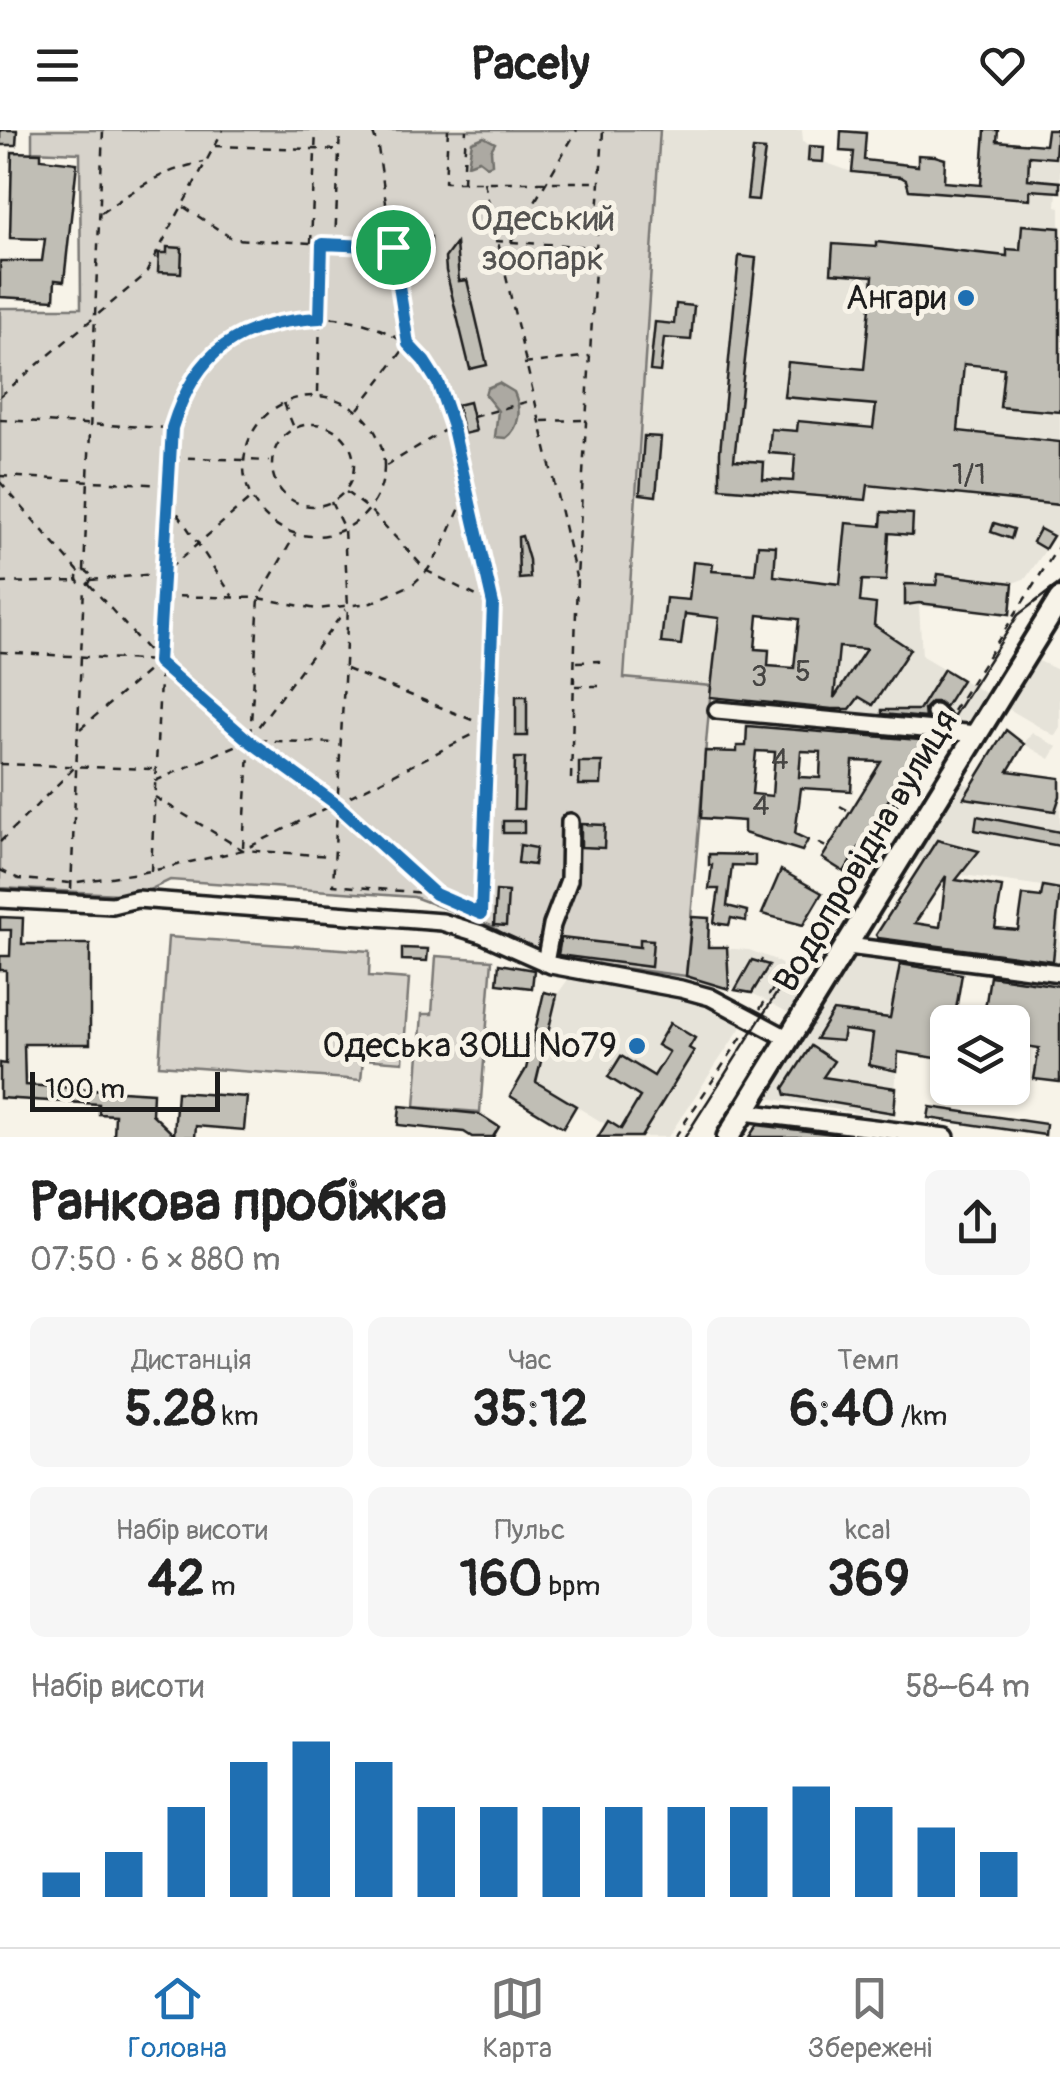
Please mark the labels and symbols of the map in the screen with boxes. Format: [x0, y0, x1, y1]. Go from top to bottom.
park label: Одеський зоопарк [471, 197, 615, 281]
pin [351, 205, 436, 290]
place label: Ангари [846, 276, 946, 320]
marker: Ангари [955, 287, 977, 309]
house number: 1/1 [952, 456, 986, 493]
house number: 5 [795, 653, 811, 690]
house number: 3 [751, 658, 767, 695]
street label: Водопровідна вулиця [764, 702, 968, 1000]
house number: 4 [771, 741, 789, 778]
house number: 4 [752, 787, 770, 824]
place label: Одеська ЗОШ №79 [322, 1024, 617, 1068]
marker: Одеська ЗОШ №79 [626, 1035, 648, 1057]
scale bar [30, 1067, 220, 1111]

